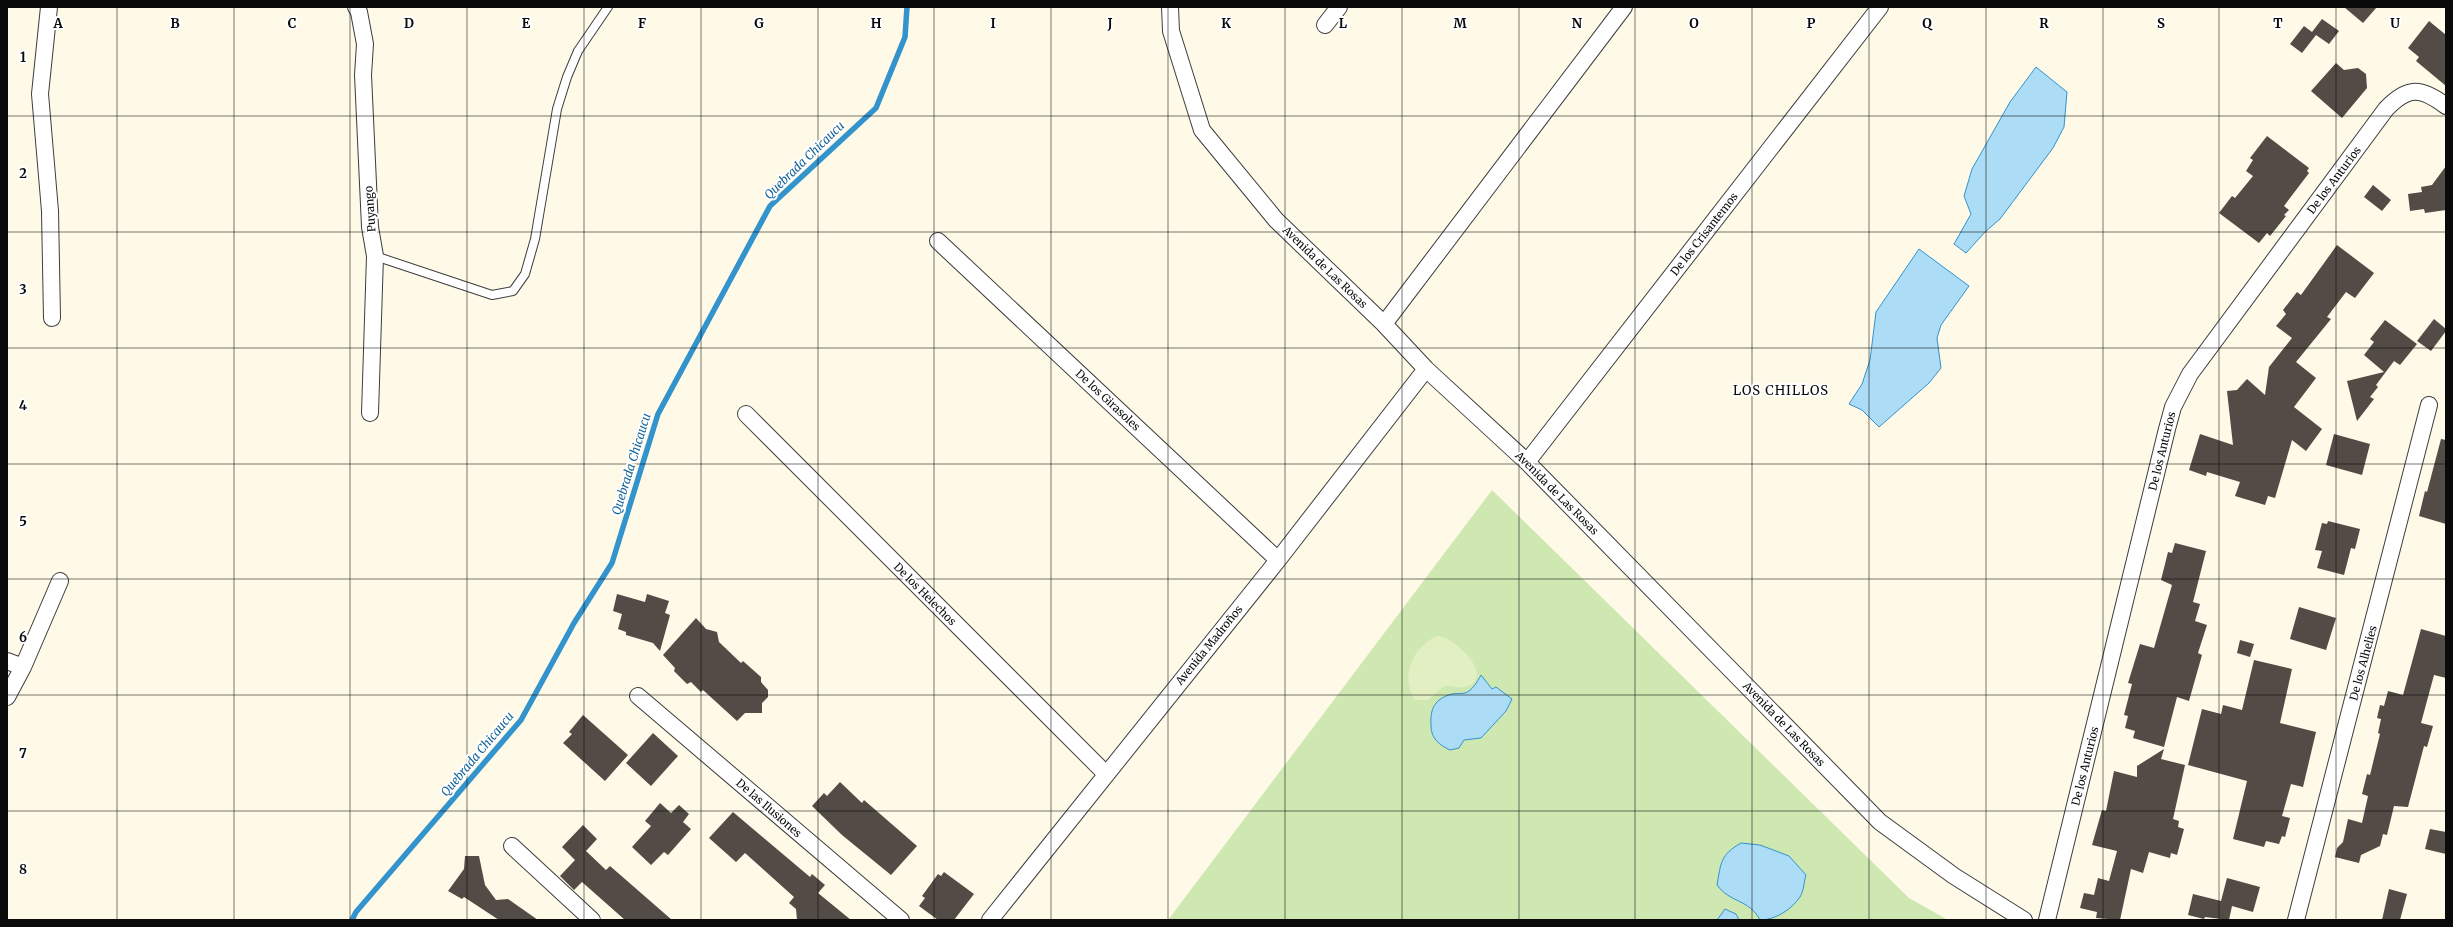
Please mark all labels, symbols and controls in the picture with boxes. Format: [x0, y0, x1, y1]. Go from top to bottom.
text: A [52, 15, 63, 32]
text: B [170, 15, 180, 32]
text: C [288, 15, 297, 32]
text: D [404, 15, 414, 32]
text: E [522, 15, 531, 32]
text: F [638, 15, 646, 32]
text: G [754, 15, 764, 32]
text: H [871, 15, 882, 32]
text: I [990, 15, 996, 32]
text: J [1106, 15, 1113, 32]
text: K [1221, 15, 1231, 32]
text: L [1339, 15, 1348, 32]
text: M [1453, 15, 1467, 32]
text: N [1572, 15, 1583, 32]
text: O [1689, 15, 1699, 32]
text: P [1807, 15, 1816, 32]
text: Q [1922, 15, 1933, 32]
text: R [2039, 15, 2049, 32]
text: S [2157, 15, 2165, 32]
text: T [2273, 15, 2283, 32]
text: U [2390, 15, 2400, 32]
text: 1 [20, 49, 26, 66]
water label: Quebrada Chicaucu [761, 118, 847, 202]
street label: De los Anturios [2304, 143, 2364, 217]
text: 2 [19, 165, 27, 182]
street label: Puyango [361, 185, 379, 233]
street label: De los Crisantemos [1667, 190, 1741, 278]
street label: Avenida de Las Rosas [1279, 222, 1370, 311]
text: 3 [19, 281, 27, 298]
street label: De los Girasoles [1073, 366, 1143, 434]
district label: LOS CHILLOS [1733, 382, 1829, 399]
text: 4 [19, 397, 28, 414]
street label: De los Anturios [2145, 410, 2179, 492]
water label: Quebrada Chicaucu [608, 411, 654, 517]
street label: Avenida de Las Rosas [1512, 448, 1602, 538]
text: 5 [19, 513, 27, 530]
street label: De los Helechos [891, 560, 959, 628]
street label: Avenida Madroños [1172, 602, 1245, 689]
street label: De los Alhelies [2346, 624, 2380, 702]
text: 6 [19, 629, 27, 646]
street label: Avenida de Las Rosas [1739, 678, 1828, 769]
water label: Quebrada Chicaucu [437, 709, 517, 799]
street label: De los Anturios [2068, 725, 2102, 807]
text: 7 [19, 745, 27, 762]
street label: De las Ilusiones [733, 776, 805, 840]
text: 8 [19, 861, 27, 878]

